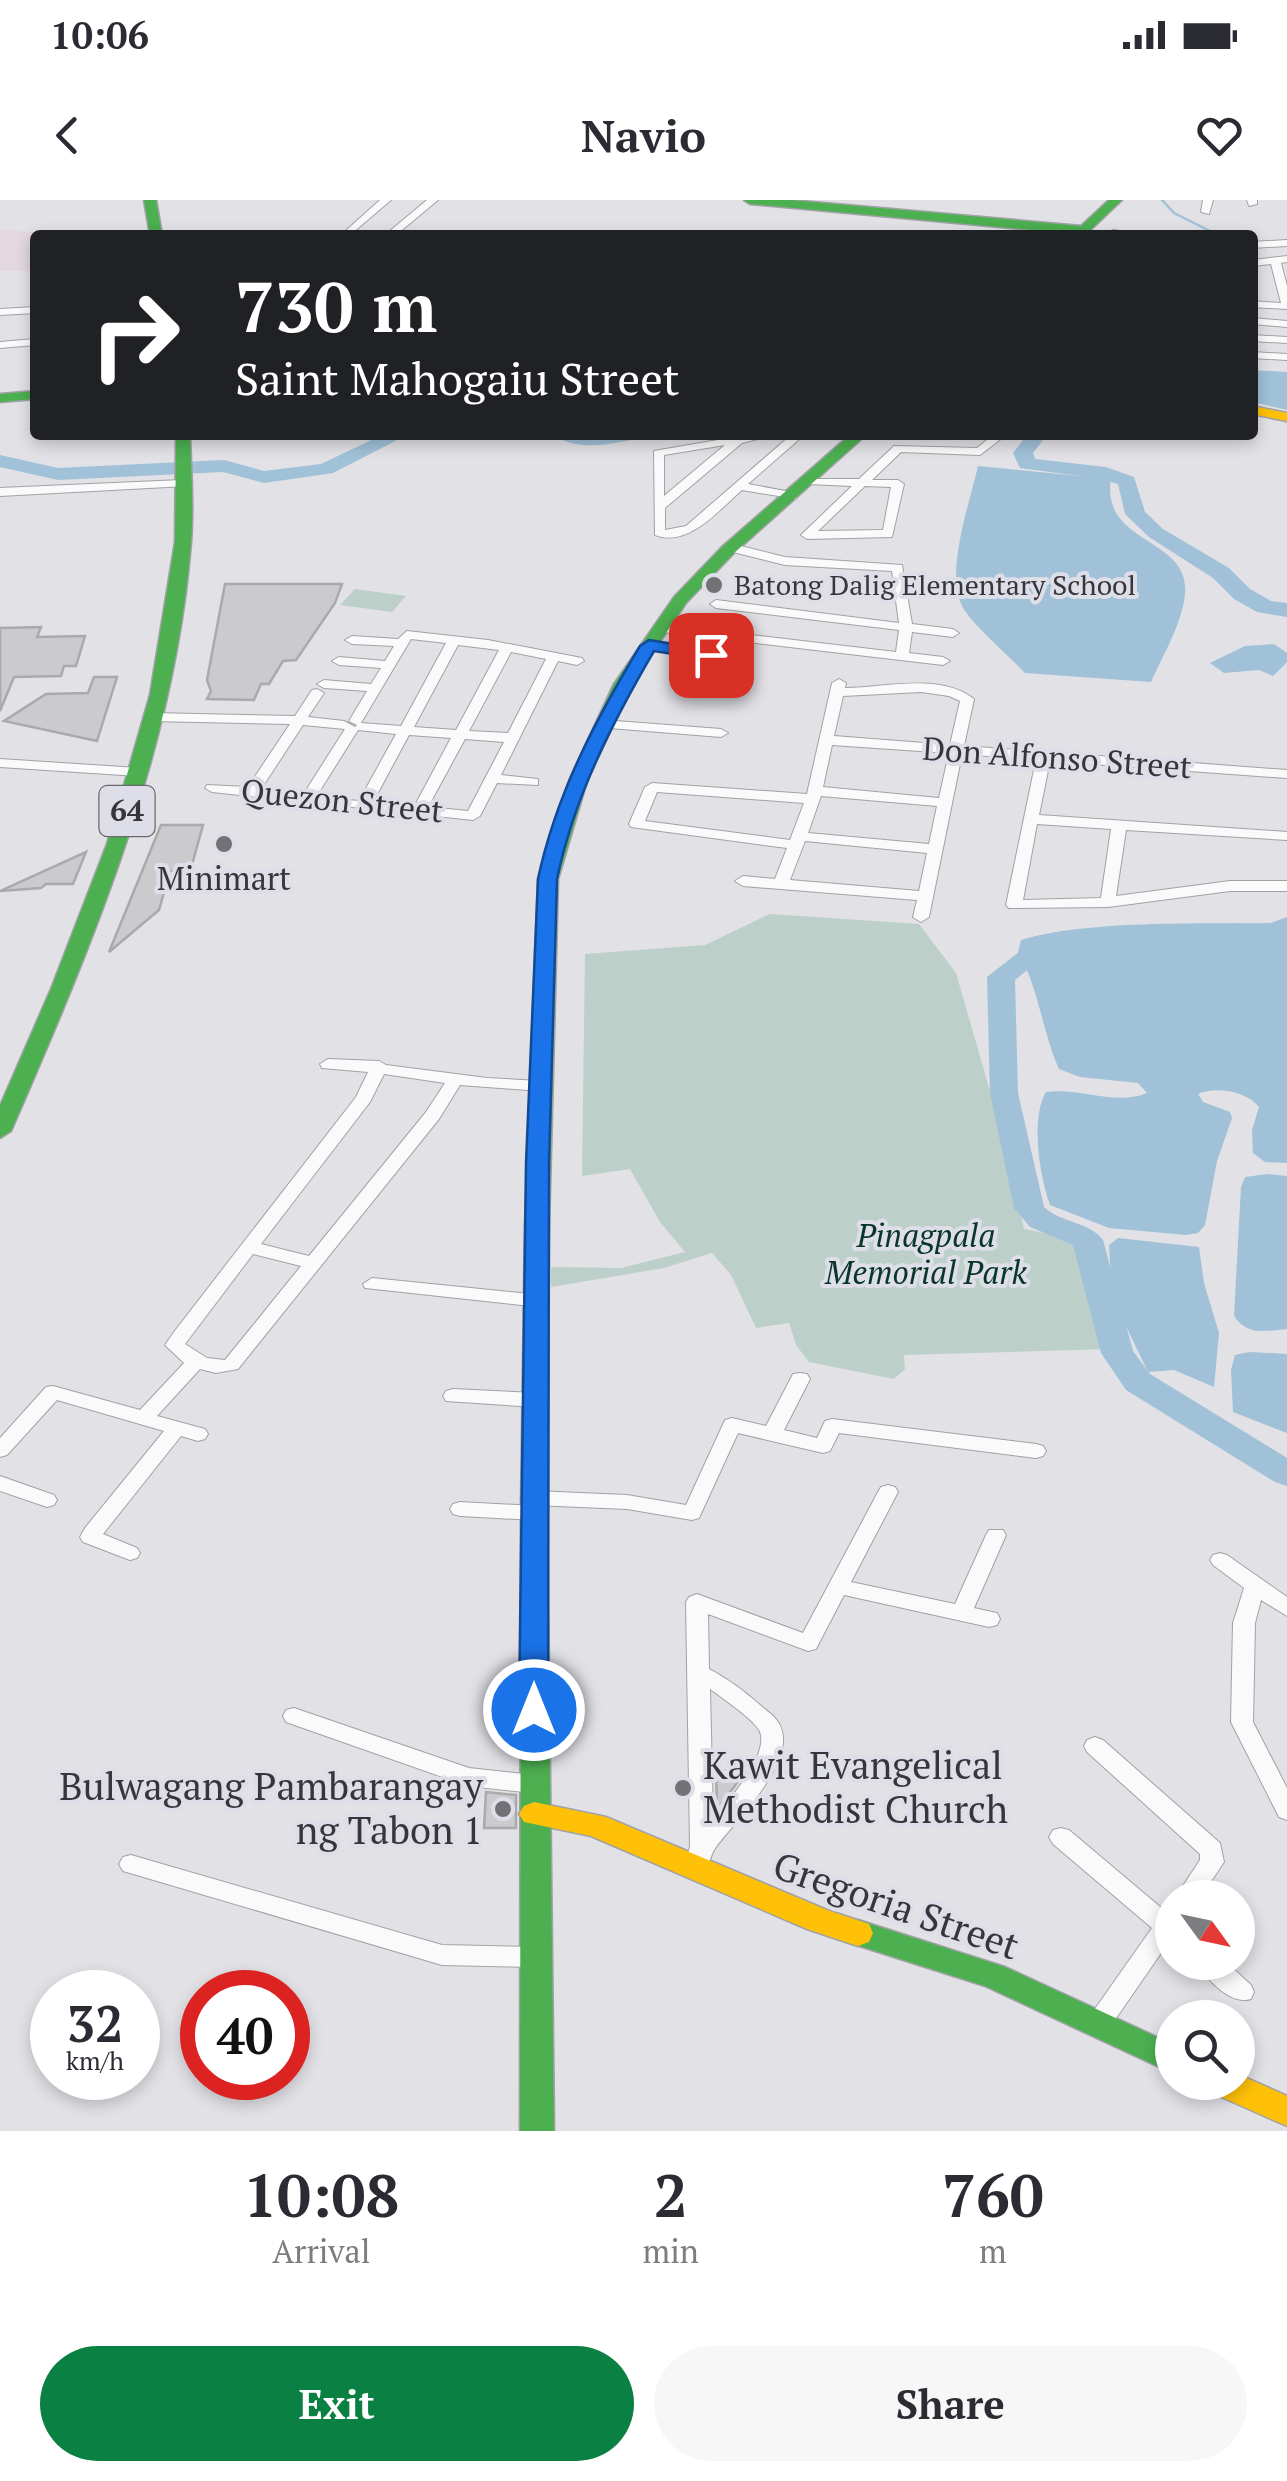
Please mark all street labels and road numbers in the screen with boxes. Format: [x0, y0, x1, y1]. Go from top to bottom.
street label: Don Alfonso Street [921, 727, 1193, 787]
street label: Quezon Street [239, 769, 445, 832]
road number: 64 [100, 786, 154, 836]
street label: Gregoria Street [767, 1840, 1026, 1970]

